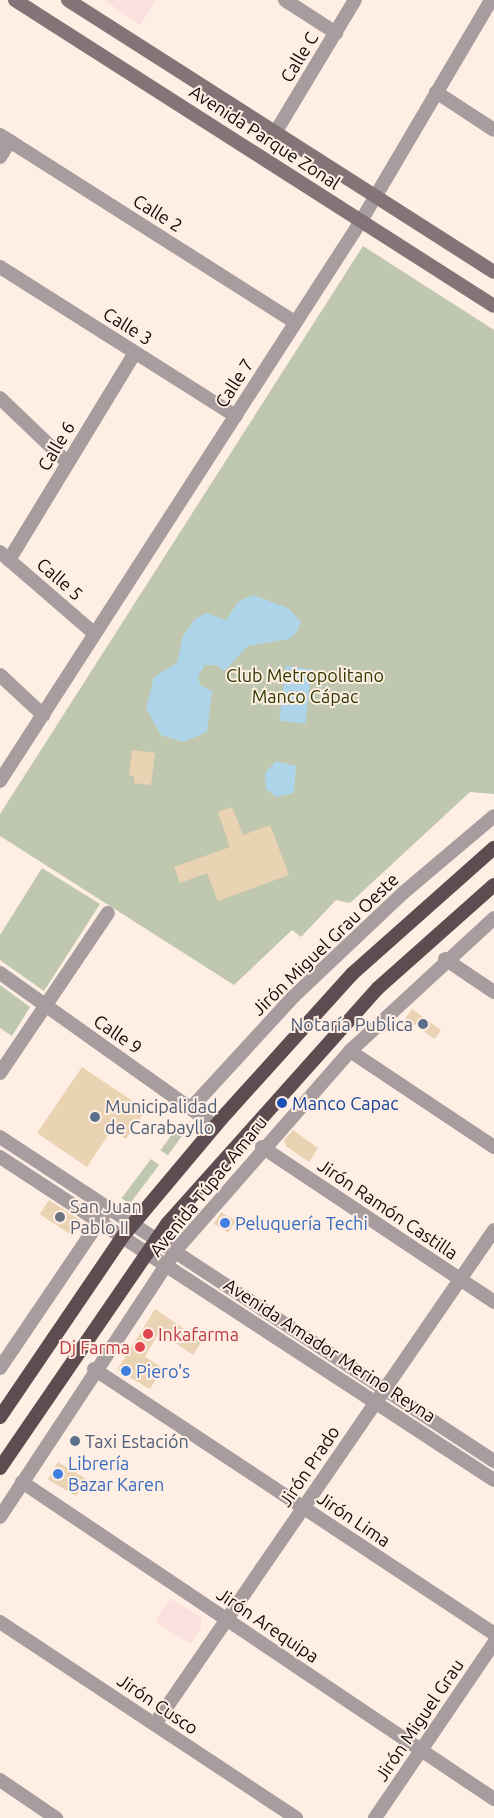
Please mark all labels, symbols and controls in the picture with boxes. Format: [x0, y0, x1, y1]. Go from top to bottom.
street label: Calle C [276, 28, 322, 86]
street label: Avenida Parque Zonal [186, 80, 344, 194]
street label: Calle 2 [129, 190, 187, 236]
street label: Calle 3 [99, 303, 157, 349]
street label: Calle 7 [210, 354, 258, 412]
street label: Calle 6 [33, 417, 79, 475]
street label: Calle 5 [33, 553, 87, 605]
park label: Club Metropolitano Manco Cápac [226, 665, 384, 708]
street label: Jirón Miguel Grau Oeste [247, 868, 403, 1020]
street label: Calle 9 [90, 1010, 146, 1058]
place label: Notaría Publica [291, 1013, 413, 1035]
marker: Notaría Publica [417, 1018, 429, 1030]
place label: Manco Capac [292, 1092, 399, 1114]
place label: Municipalidad de Carabayllo [105, 1096, 217, 1138]
marker: Manco Capac [276, 1097, 288, 1109]
marker: Municipalidad de Carabayllo [89, 1111, 101, 1123]
street label: Avenida Túpac Amaru [145, 1111, 271, 1261]
street label: Jirón Ramón Castilla [314, 1154, 462, 1264]
place label: San Juan Pablo II [70, 1196, 142, 1238]
marker: San Juan Pablo II [54, 1211, 66, 1223]
place label: Peluquería Techi [235, 1212, 368, 1234]
marker: Peluquería Techi [219, 1217, 231, 1229]
street label: Avenida Amador Merino Reyna [220, 1273, 440, 1427]
place label: Inkafarma [158, 1323, 239, 1345]
marker: Inkafarma [142, 1328, 154, 1340]
place label: Dj Farma [59, 1336, 130, 1358]
marker: Dj Farma [134, 1341, 146, 1353]
place label: Piero's [136, 1360, 190, 1382]
marker: Piero's [120, 1365, 132, 1377]
street label: Jirón Prado [274, 1421, 344, 1511]
place label: Taxi Estación [85, 1430, 189, 1452]
marker: Taxi Estación [69, 1435, 81, 1447]
place label: Librería Bazar Karen [68, 1453, 164, 1496]
marker: Librería Bazar Karen [52, 1468, 64, 1480]
street label: Jirón Lima [313, 1487, 395, 1551]
street label: Jirón Arequipa [213, 1583, 323, 1667]
street label: Jirón Miguel Grau [370, 1655, 468, 1785]
street label: Jirón Cusco [114, 1669, 202, 1739]

